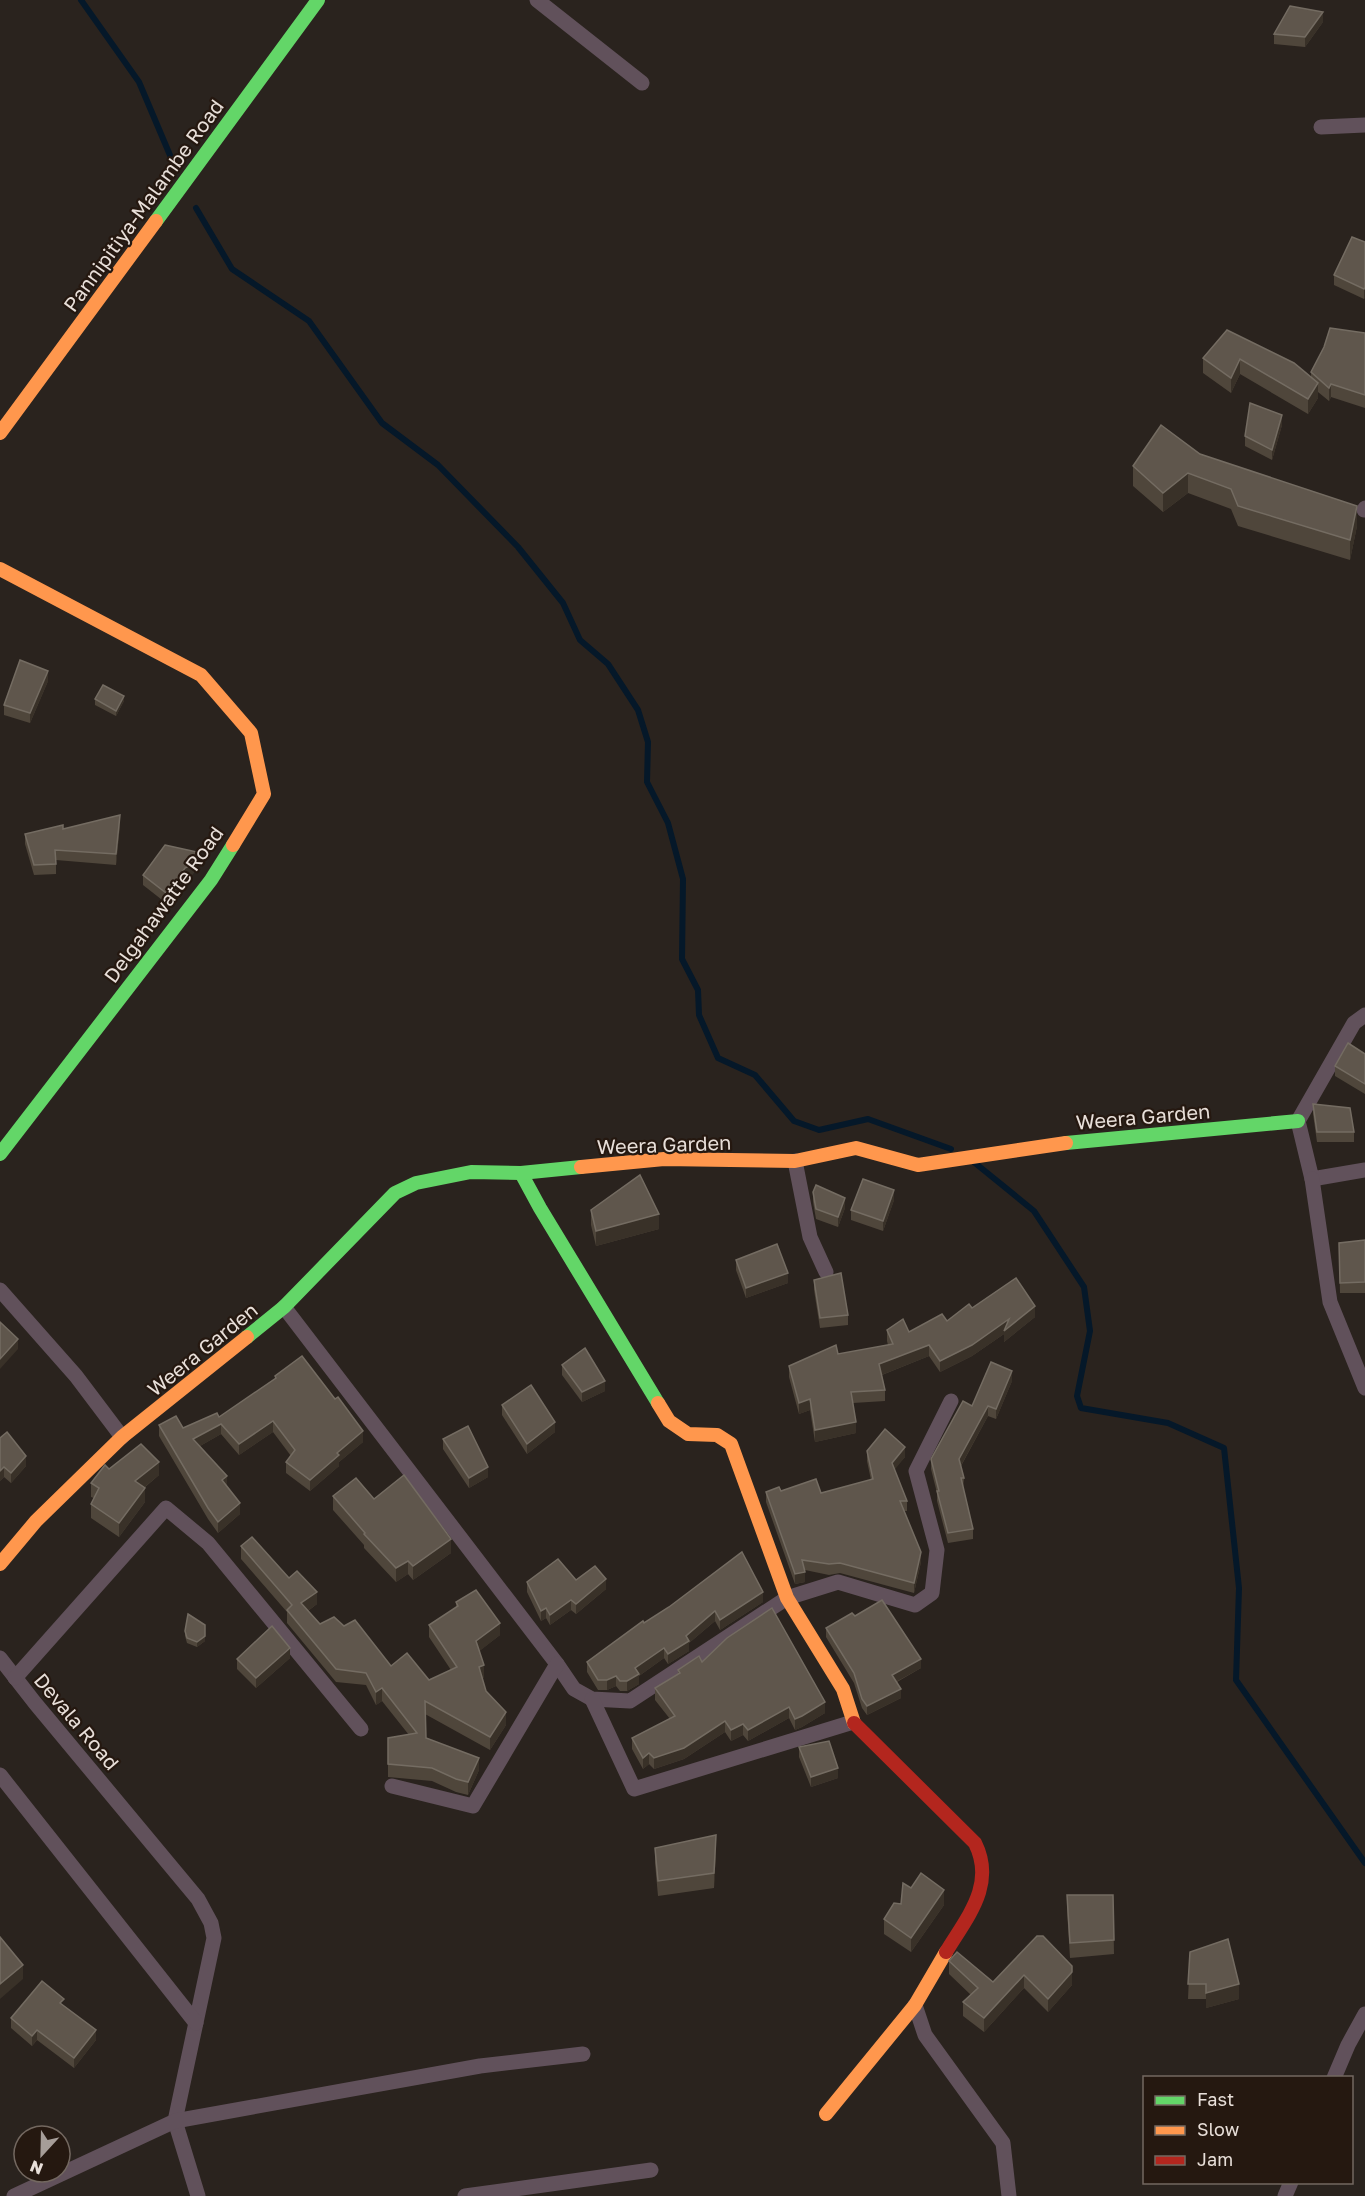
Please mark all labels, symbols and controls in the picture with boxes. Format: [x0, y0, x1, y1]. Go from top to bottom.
street label: Pannipitiya-Malambe Road [58, 94, 228, 316]
street label: Delgahawatte Road [98, 821, 228, 987]
street label: Weera Garden [1075, 1098, 1211, 1134]
street label: Weera Garden [596, 1130, 732, 1158]
street label: Weera Garden [142, 1297, 262, 1401]
street label: Devala Road [30, 1668, 124, 1774]
legend [1143, 2076, 1353, 2184]
text: Fast [1197, 2088, 1234, 2110]
text: Slow [1197, 2118, 1240, 2140]
north arrow [12, 2124, 72, 2184]
text: Jam [1197, 2148, 1233, 2170]
text: N [27, 2156, 46, 2179]

